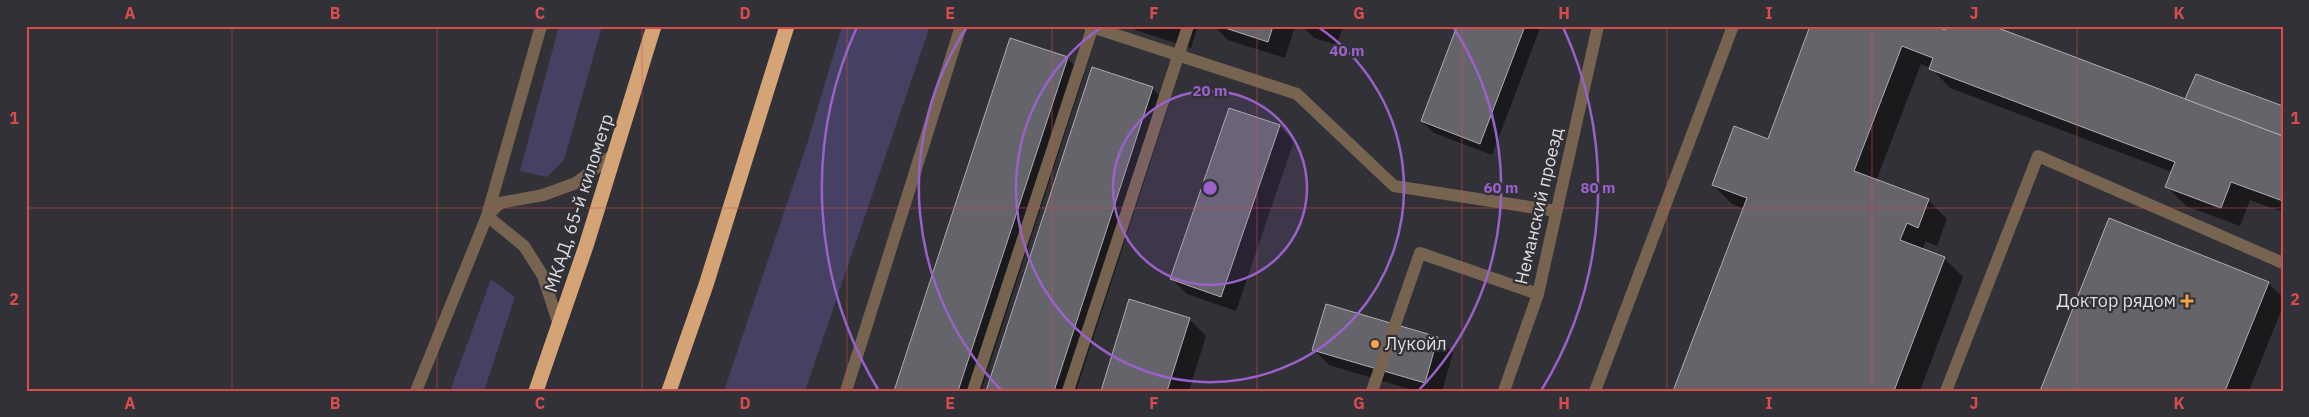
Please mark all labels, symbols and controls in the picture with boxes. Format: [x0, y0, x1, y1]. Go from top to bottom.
text: A [125, 3, 136, 23]
text: B [330, 3, 341, 23]
text: C [535, 3, 545, 23]
text: D [739, 3, 751, 23]
text: E [945, 3, 955, 23]
text: F [1149, 3, 1159, 23]
text: G [1353, 3, 1365, 23]
text: H [1558, 3, 1570, 23]
text: I [1766, 3, 1773, 23]
text: J [1970, 3, 1978, 23]
text: K [2173, 3, 2185, 23]
text: 40 m [1330, 41, 1364, 60]
text: 20 m [1193, 81, 1227, 100]
text: 1 [9, 108, 19, 128]
text: 1 [2290, 108, 2300, 128]
street label: МКАД, 65-й километр [539, 111, 618, 295]
street label: Неманский проезд [1509, 125, 1568, 287]
text: 60 m [1484, 178, 1518, 197]
text: 80 m [1581, 178, 1615, 197]
centre of rings [1201, 179, 1219, 197]
text: 2 [9, 289, 19, 309]
place label: Доктор рядом [2057, 289, 2176, 312]
text: 2 [2290, 289, 2300, 309]
marker: Доктор рядом [2180, 294, 2194, 308]
place label: Лукойл [1385, 332, 1447, 355]
marker: Лукойл [1369, 338, 1381, 350]
text: A [125, 393, 136, 413]
text: B [330, 393, 341, 413]
text: C [535, 393, 545, 413]
text: D [739, 393, 751, 413]
text: E [945, 393, 955, 413]
text: F [1149, 393, 1159, 413]
text: G [1353, 393, 1365, 413]
text: H [1558, 393, 1570, 413]
text: I [1766, 393, 1773, 413]
text: J [1970, 393, 1978, 413]
text: K [2173, 393, 2185, 413]

